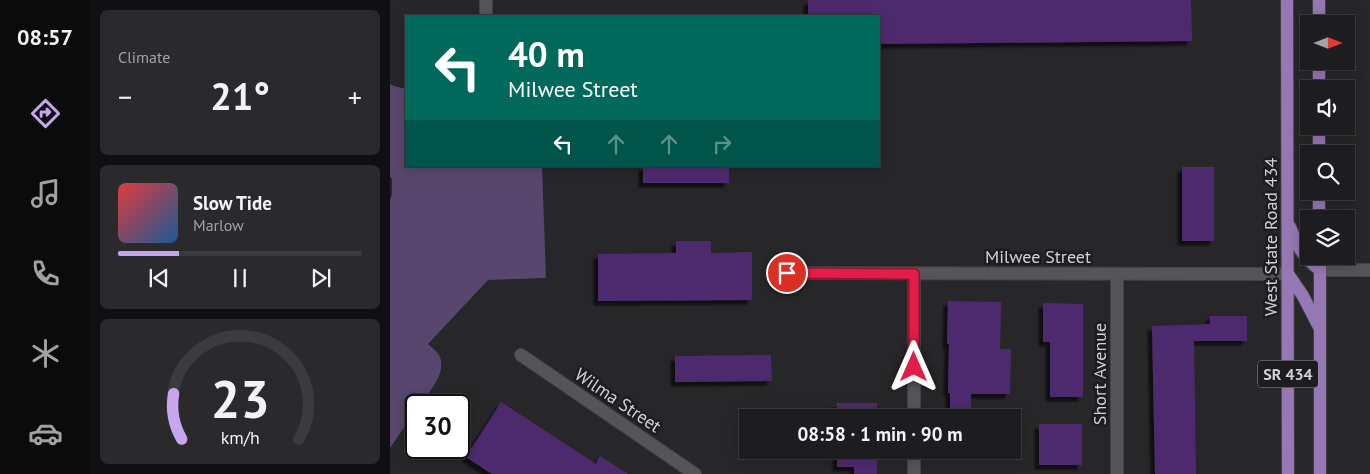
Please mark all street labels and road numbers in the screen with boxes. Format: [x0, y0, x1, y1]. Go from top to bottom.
street label: West State Road 434 [1259, 158, 1282, 316]
street label: Milwee Street [985, 245, 1091, 268]
street label: Short Avenue [1088, 323, 1111, 425]
road number: SR 434 [1258, 360, 1318, 388]
street label: Wilma Street [570, 363, 666, 437]

